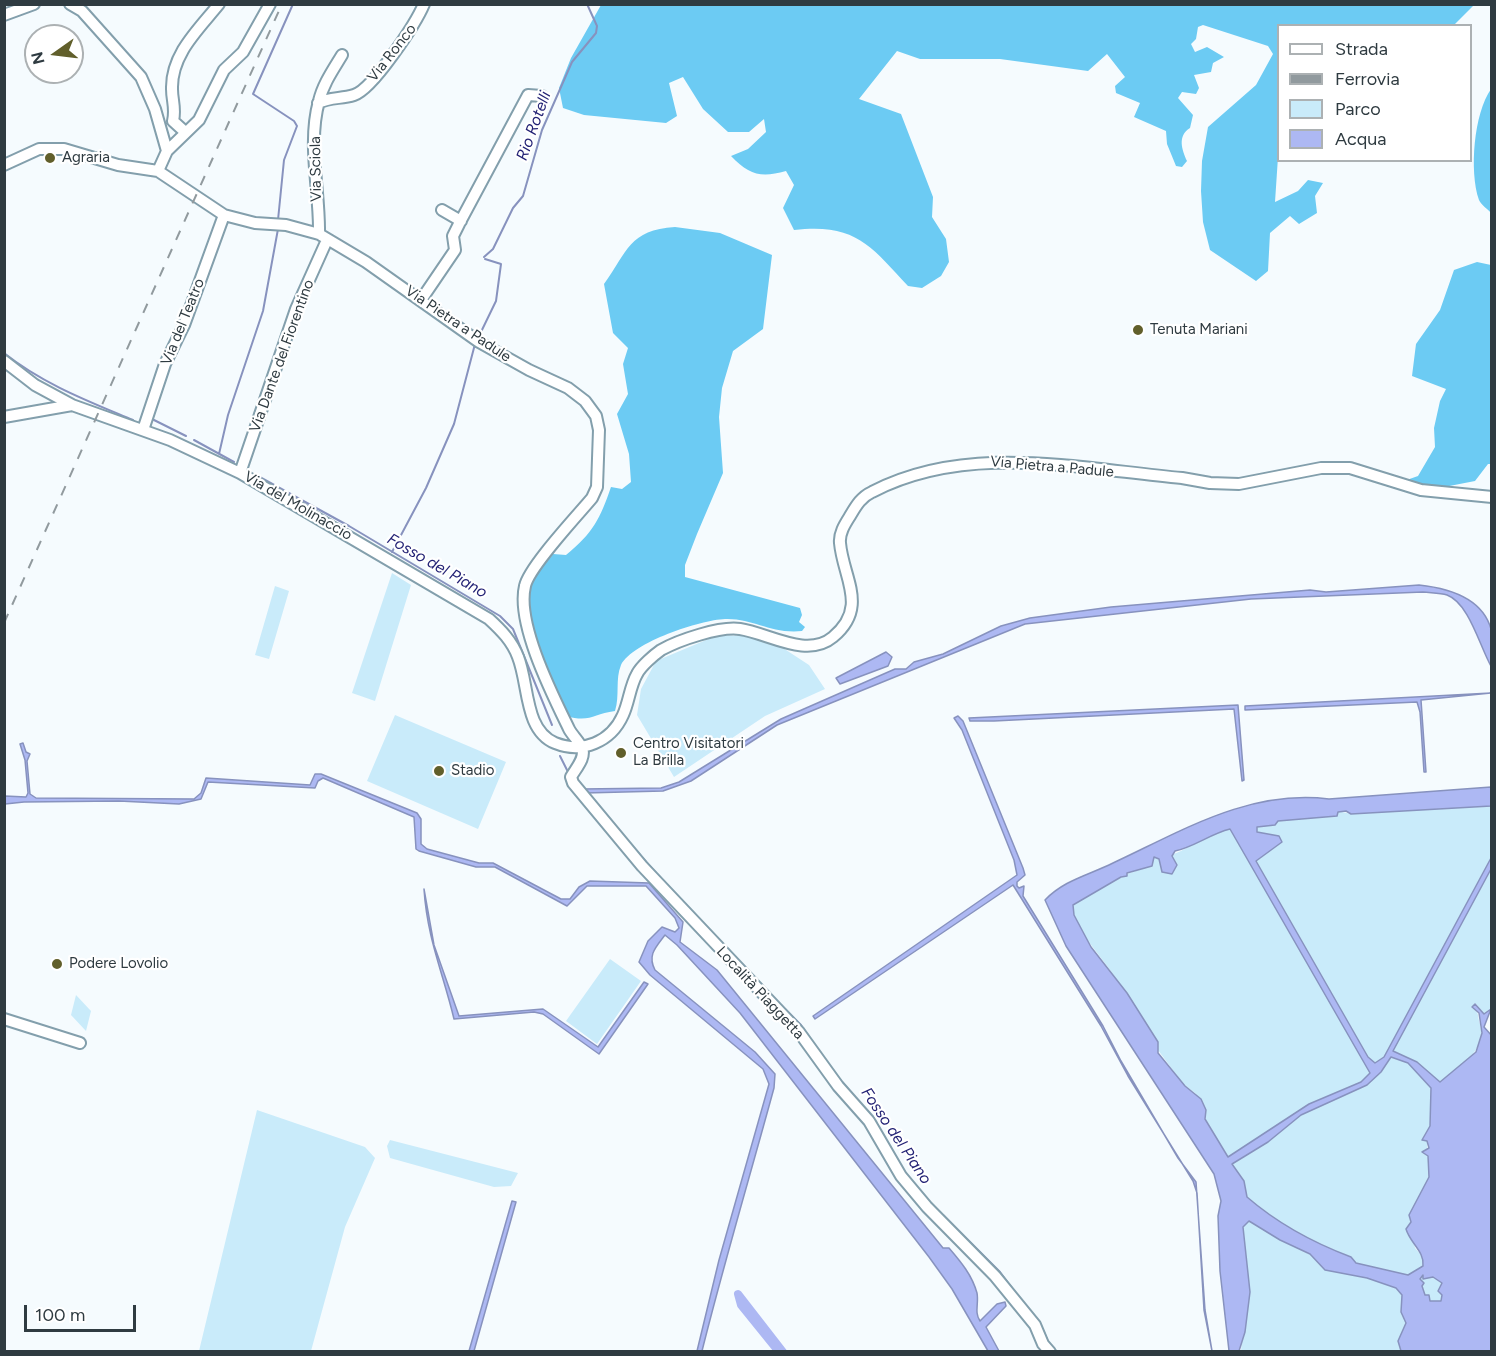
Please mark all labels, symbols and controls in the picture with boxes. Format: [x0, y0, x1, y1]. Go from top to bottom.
street label: Via Ronco [364, 20, 420, 86]
north arrow [24, 24, 84, 84]
legend [1277, 24, 1472, 162]
text: Strada [1335, 38, 1388, 60]
text: N [27, 50, 49, 66]
text: Ferrovia [1335, 68, 1400, 90]
water label: Rio Rotelli [513, 89, 555, 163]
text: Parco [1335, 98, 1381, 120]
text: Acqua [1335, 128, 1386, 150]
street label: Via Sciola [306, 136, 326, 202]
place label: Agraria [62, 149, 110, 167]
marker: Agraria [43, 151, 57, 165]
street label: Via del Teatro [157, 276, 209, 368]
street label: Via Dante del Fiorentino [246, 277, 318, 435]
street label: Via Pietra a Padule [402, 282, 514, 366]
place label: Tenuta Mariani [1150, 321, 1248, 339]
marker: Tenuta Mariani [1131, 323, 1145, 337]
street label: Via Pietra a Padule [990, 453, 1114, 481]
street label: Via del Molinaccio [241, 468, 355, 544]
water label: Fosso del Piano [384, 530, 490, 602]
place label: Centro Visitatori La Brilla [633, 735, 744, 770]
marker: Centro Visitatori La Brilla [614, 746, 628, 760]
place label: Stadio [451, 762, 494, 780]
marker: Stadio [432, 764, 446, 778]
street label: Località Piaggetta [712, 943, 808, 1043]
place label: Podere Lovolio [69, 955, 168, 973]
marker: Podere Lovolio [50, 957, 64, 971]
water label: Fosso del Piano [857, 1084, 935, 1188]
scale bar [27, 1293, 140, 1331]
text: 100 m [35, 1304, 85, 1326]

